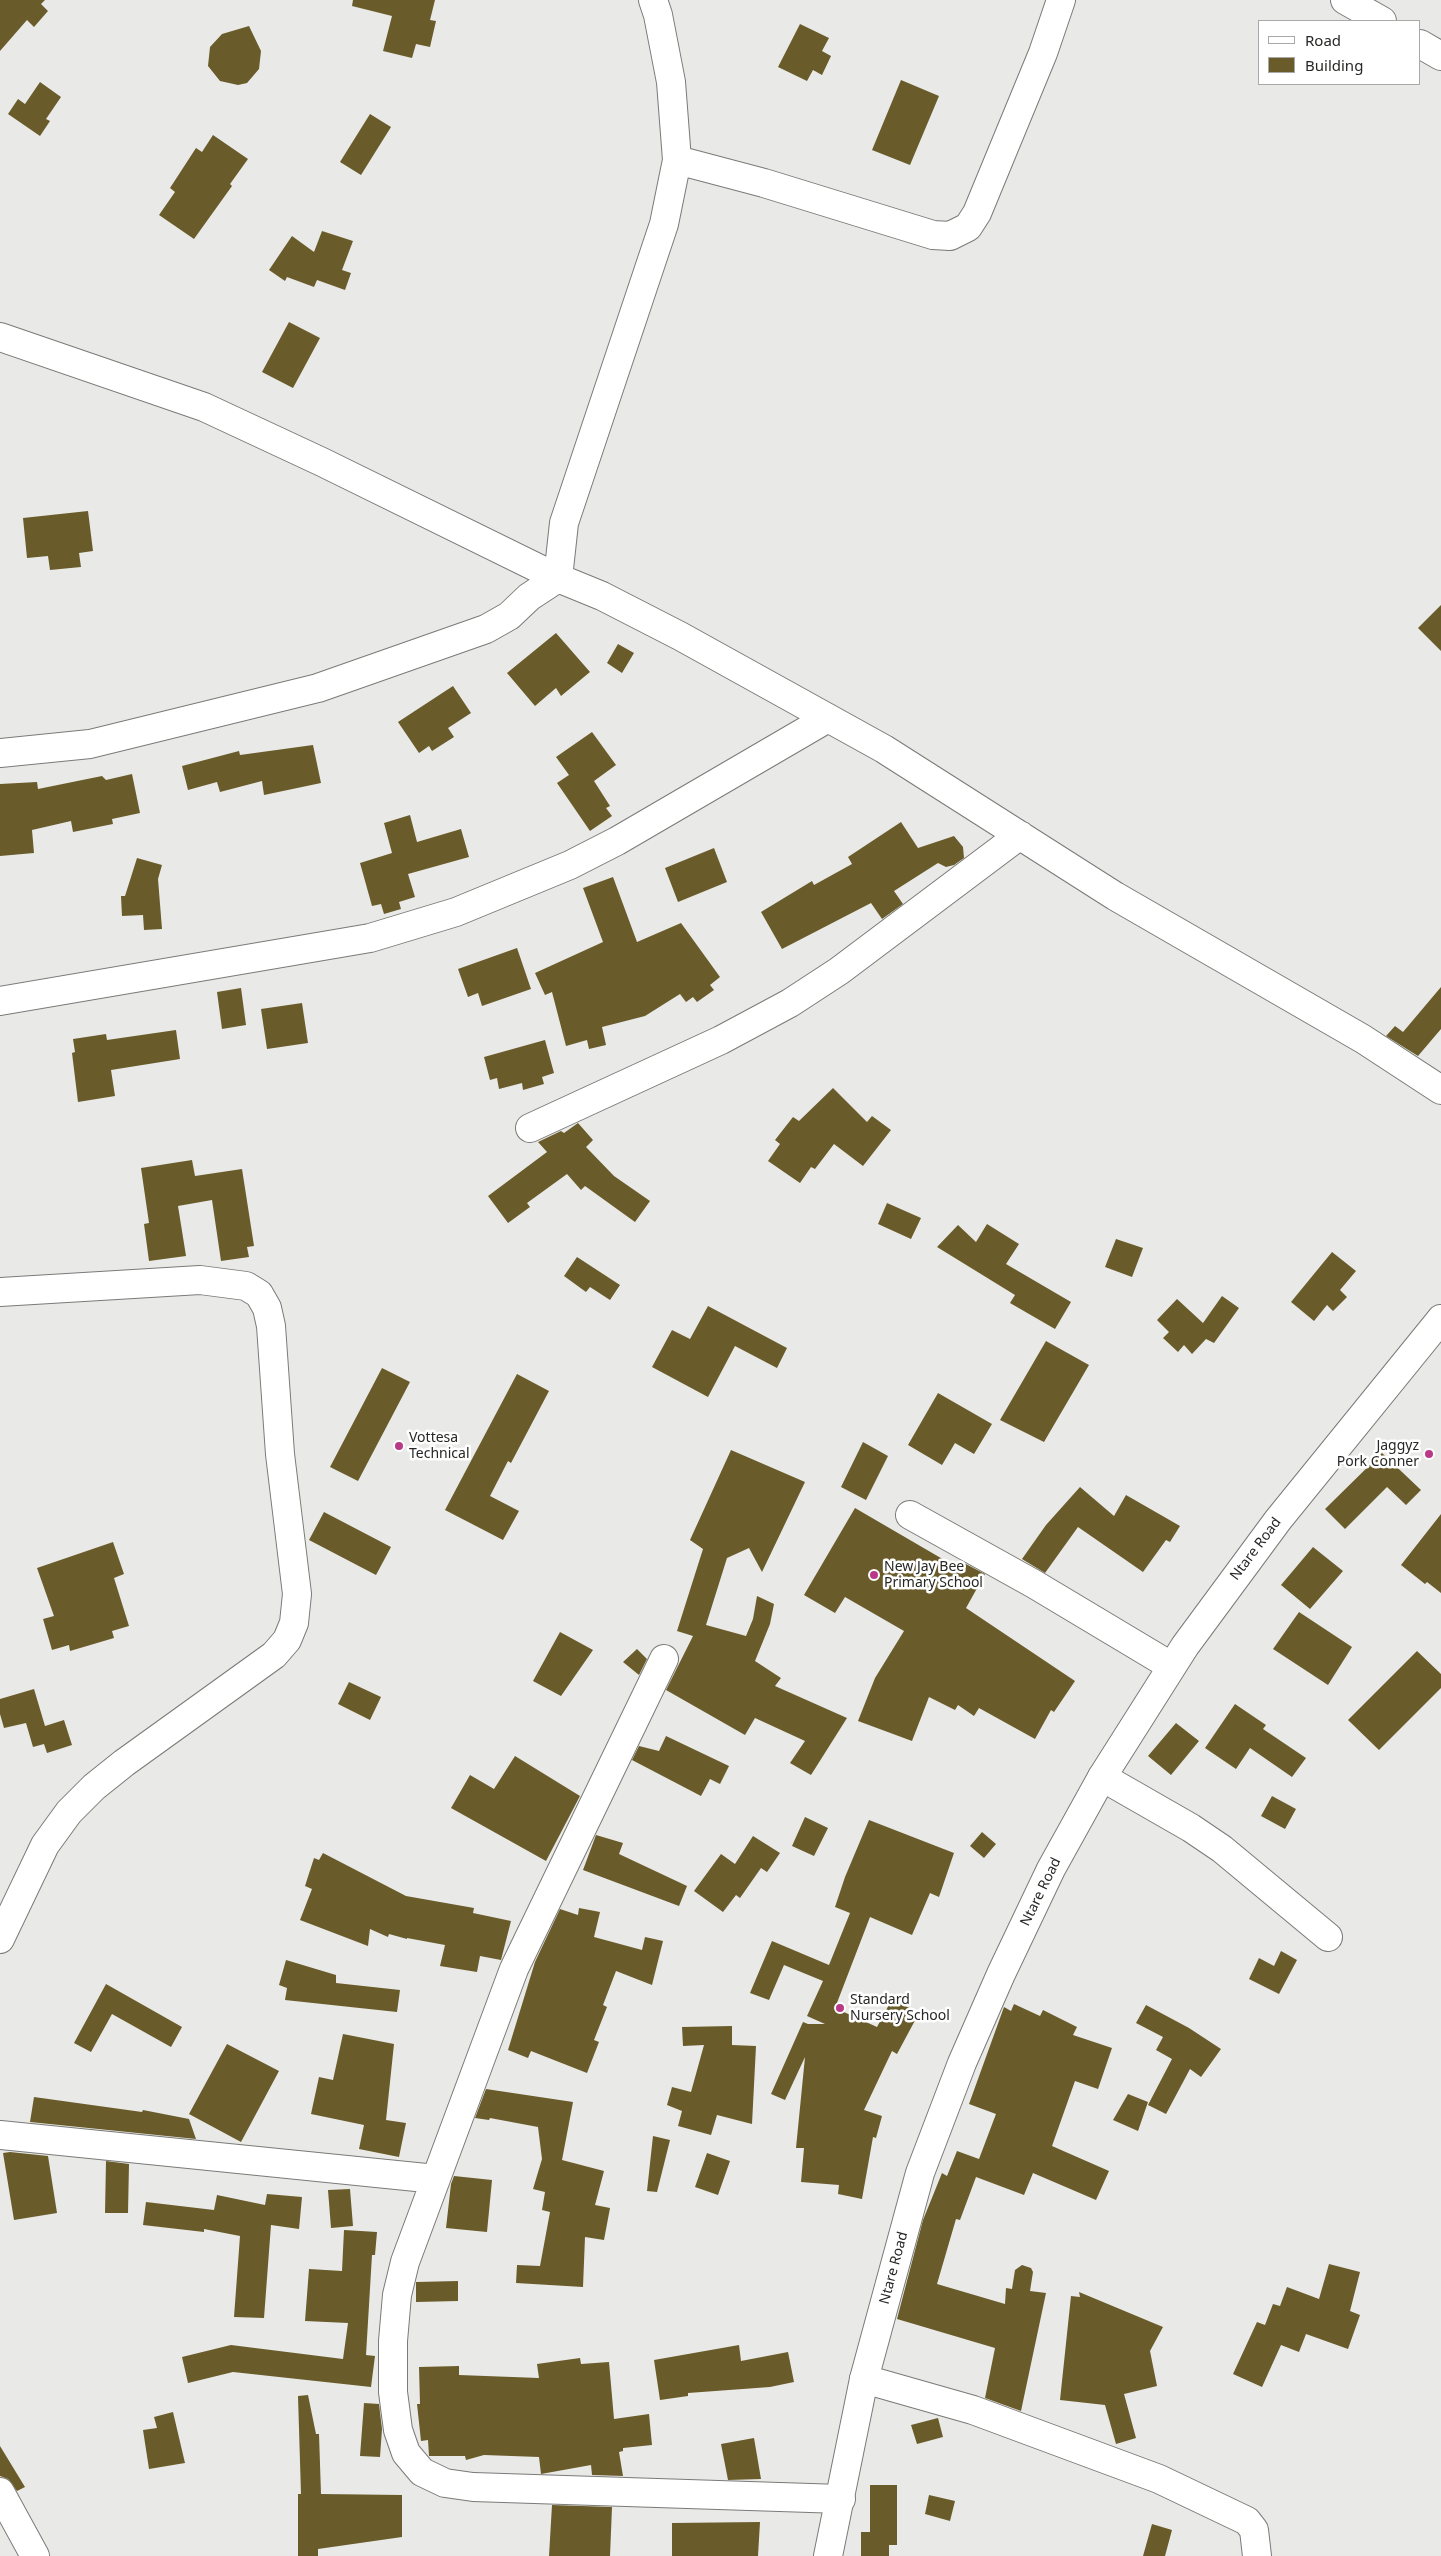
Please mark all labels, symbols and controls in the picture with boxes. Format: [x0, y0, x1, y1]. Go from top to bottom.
legend [1258, 20, 1421, 85]
text: Road [1305, 30, 1341, 50]
text: Building [1305, 55, 1363, 75]
place label: Vottesa Technical [409, 1430, 470, 1462]
place label: Jaggyz Pork Conner [1337, 1438, 1419, 1470]
marker: Vottesa Technical [393, 1440, 405, 1452]
marker: Jaggyz Pork Conner [1423, 1448, 1435, 1460]
street label: Ntare Road [1227, 1514, 1285, 1584]
place label: New Jay Bee Primary School [884, 1559, 983, 1591]
marker: New Jay Bee Primary School [868, 1569, 880, 1581]
street label: Ntare Road [1017, 1855, 1065, 1929]
place label: Standard Nursery School [850, 1992, 950, 2024]
marker: Standard Nursery School [834, 2002, 846, 2014]
street label: Ntare Road [876, 2230, 912, 2306]

